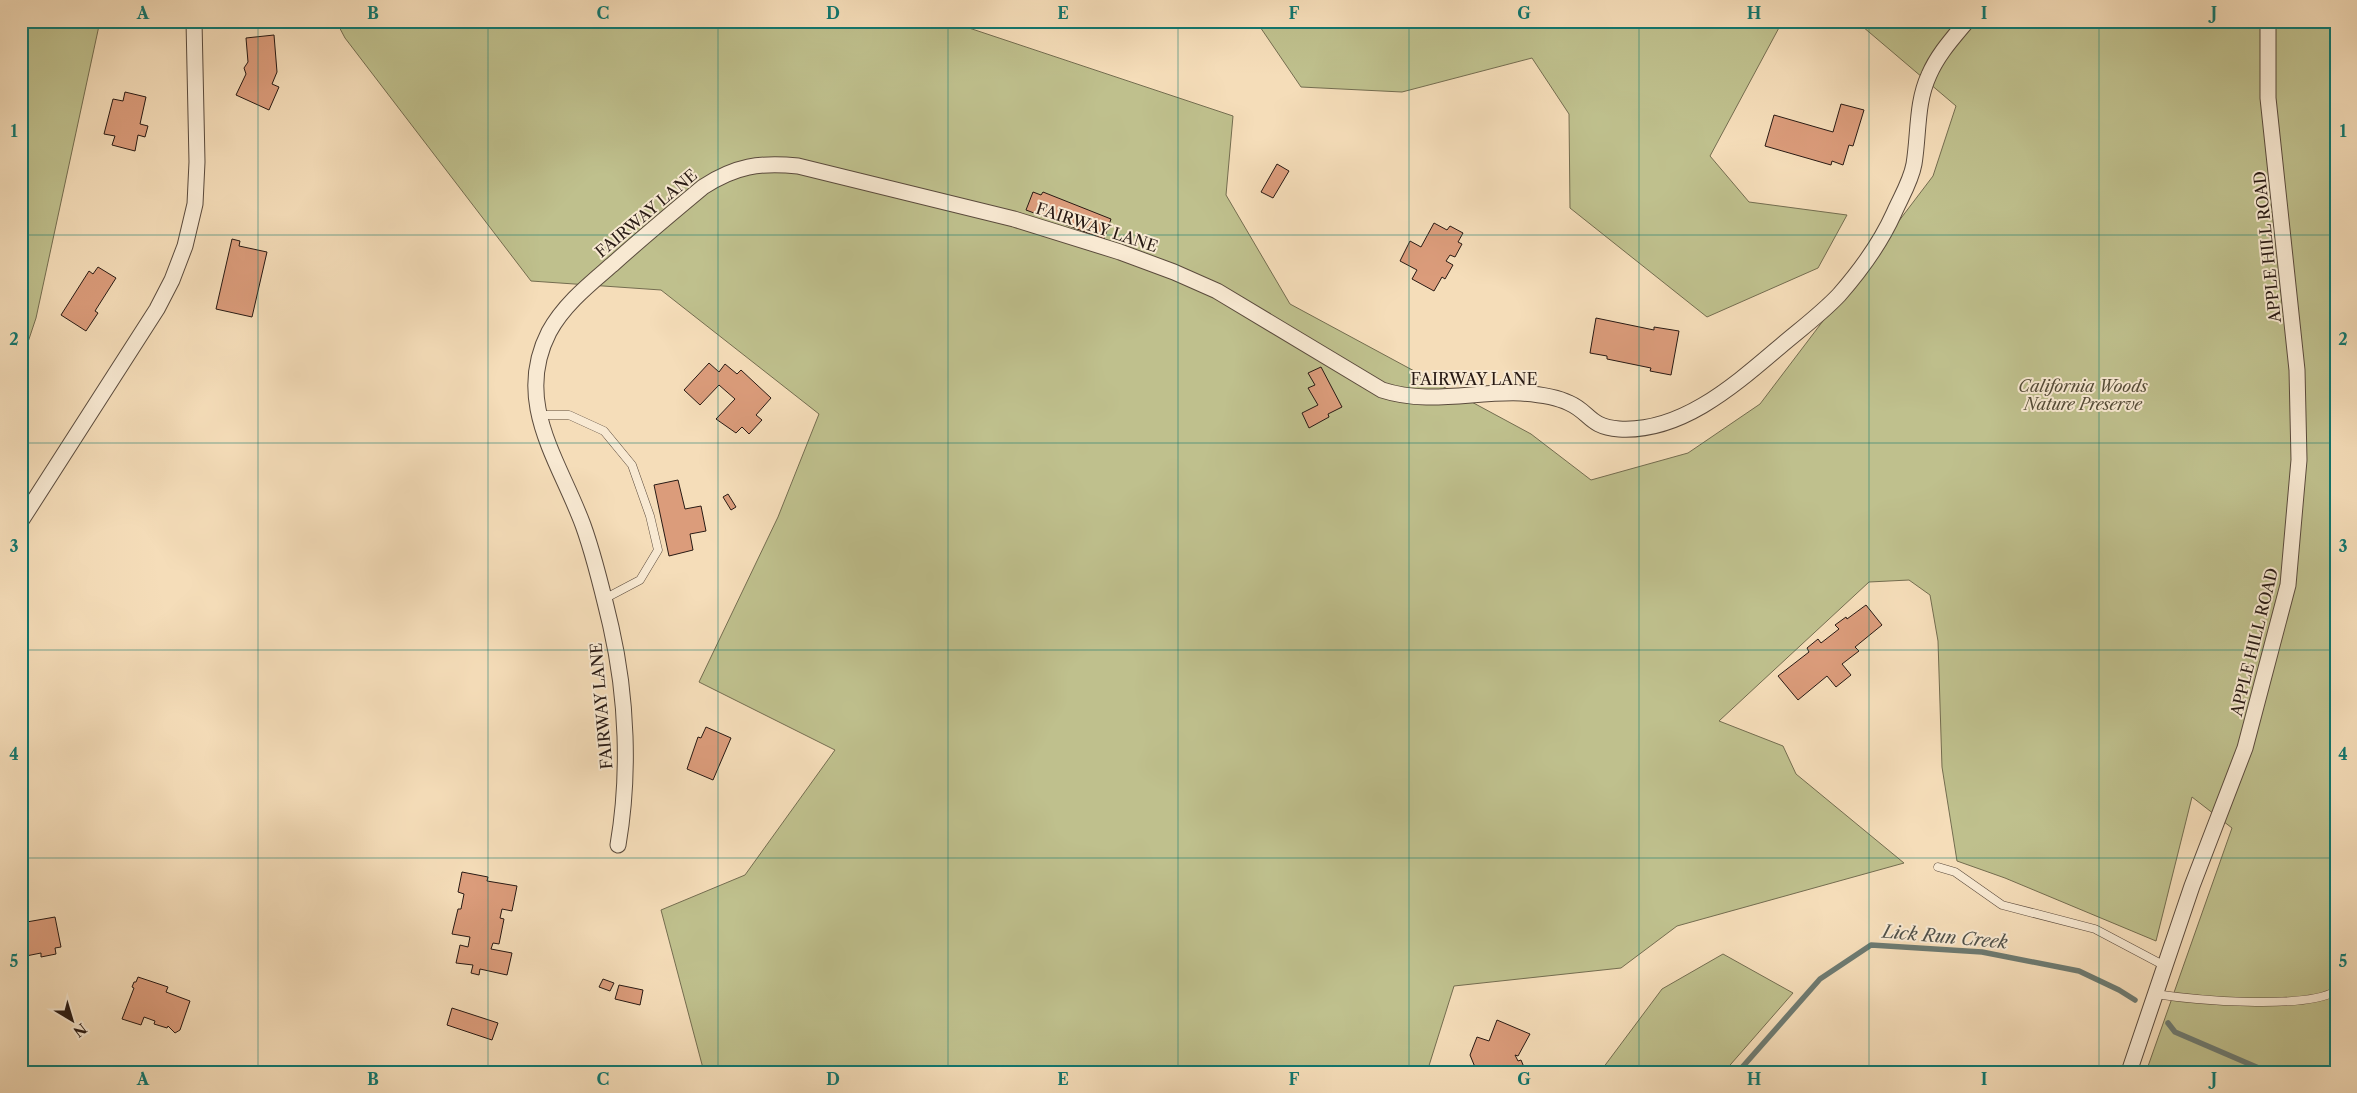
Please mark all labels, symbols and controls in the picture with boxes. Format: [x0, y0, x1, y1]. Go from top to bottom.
text: A [136, 3, 150, 23]
text: B [367, 3, 379, 23]
text: C [597, 3, 609, 23]
text: D [826, 3, 840, 23]
text: E [1057, 3, 1069, 23]
text: F [1289, 3, 1300, 23]
text: G [1517, 3, 1531, 23]
text: H [1747, 3, 1761, 23]
text: I [1981, 3, 1988, 23]
text: J [2208, 3, 2217, 23]
text: 1 [10, 121, 18, 141]
text: 1 [2339, 121, 2347, 141]
street label: FAIRWAY LANE [591, 165, 701, 261]
street label: APPLE HILL ROAD [2249, 170, 2285, 325]
street label: FAIRWAY LANE [1034, 198, 1160, 256]
text: 2 [9, 329, 19, 349]
text: 2 [2338, 329, 2348, 349]
street label: FAIRWAY LANE [1411, 369, 1537, 389]
park label: California Woods Nature Preserve [2018, 376, 2148, 414]
text: 3 [9, 536, 19, 556]
text: 3 [2338, 536, 2348, 556]
street label: APPLE HILL ROAD [2226, 566, 2282, 719]
street label: FAIRWAY LANE [586, 642, 616, 770]
text: 4 [9, 744, 19, 764]
text: 4 [2338, 744, 2348, 764]
water label: Lick Run Creek [1879, 920, 2009, 953]
text: 5 [10, 951, 19, 971]
text: 5 [2339, 951, 2348, 971]
north arrow [48, 996, 98, 1046]
text: N [70, 1019, 90, 1041]
text: A [136, 1069, 150, 1089]
text: B [367, 1069, 379, 1089]
text: C [597, 1069, 609, 1089]
text: D [826, 1069, 840, 1089]
text: E [1057, 1069, 1069, 1089]
text: F [1289, 1069, 1300, 1089]
text: G [1517, 1069, 1531, 1089]
text: H [1747, 1069, 1761, 1089]
text: I [1981, 1069, 1988, 1089]
text: J [2208, 1069, 2217, 1089]

